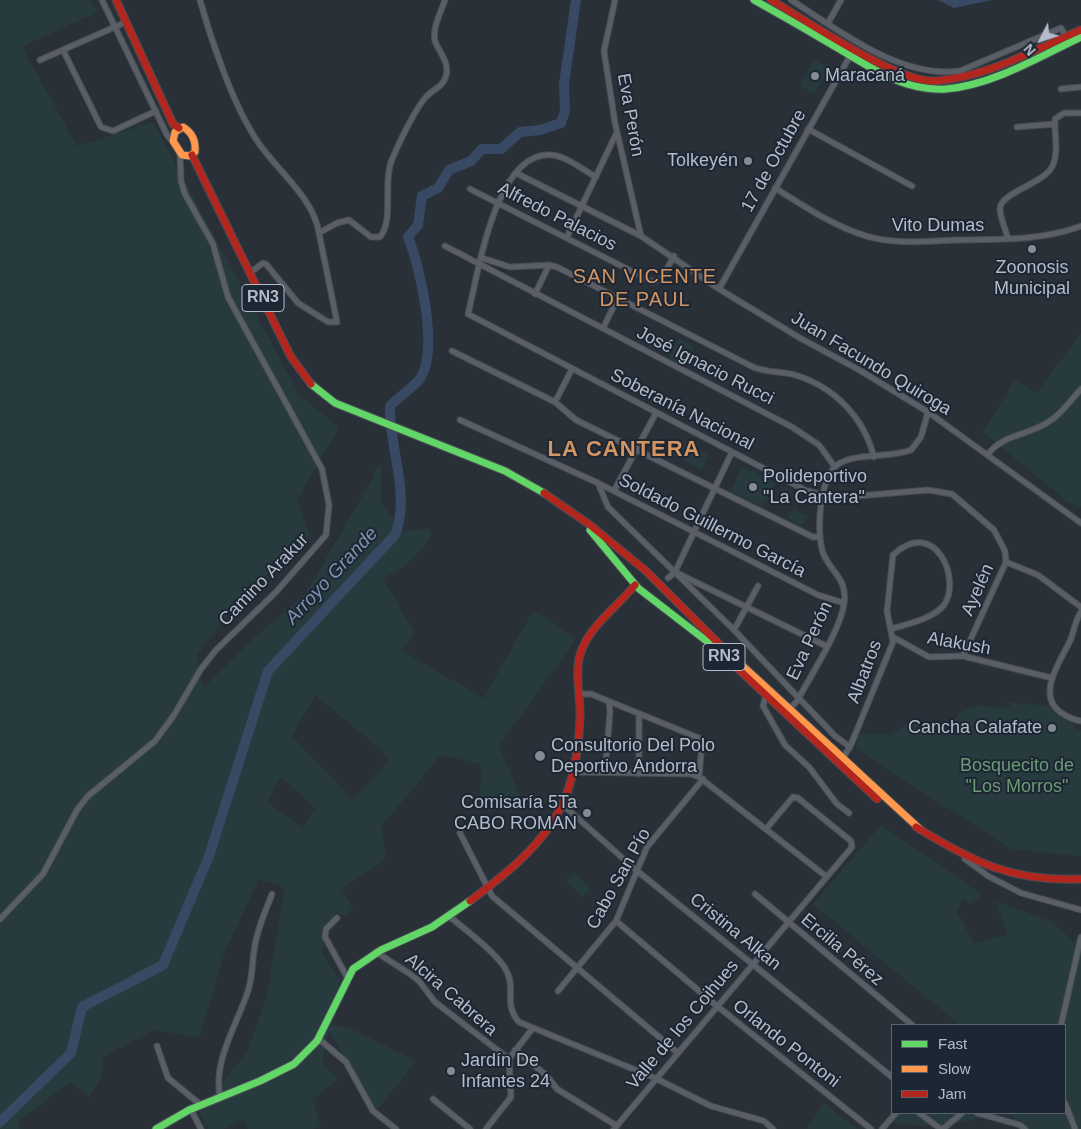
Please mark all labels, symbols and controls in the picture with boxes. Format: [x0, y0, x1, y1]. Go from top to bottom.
north arrow [1016, 15, 1066, 65]
text: N [1020, 41, 1039, 59]
place label: Maracaná [825, 65, 905, 87]
marker: Maracaná [809, 70, 821, 82]
street label: Eva Perón [612, 72, 648, 158]
street label: 17 de Octubre [737, 106, 811, 216]
place label: Tolkeyén [667, 150, 738, 172]
marker: Tolkeyén [742, 155, 754, 167]
street label: Alfredo Palacios [494, 178, 620, 256]
street label: Vito Dumas [892, 215, 984, 237]
marker: Zoonosis Municipal [1026, 243, 1038, 255]
place label: Zoonosis Municipal [994, 257, 1070, 300]
district label: SAN VICENTE DE PAUL [571, 265, 719, 312]
road number: RN3 [242, 284, 284, 312]
street label: Juan Facundo Quiroga [787, 308, 955, 420]
street label: José Ignacio Rucci [633, 322, 777, 410]
street label: Soberanía Nacional [607, 364, 757, 456]
district label: LA CANTERA [546, 437, 702, 463]
place label: Polideportivo "La Cantera" [763, 466, 867, 508]
street label: Soldado Guillermo García [615, 469, 809, 583]
marker: Polideportivo "La Cantera" [747, 481, 759, 493]
water label: Arroyo Grande [281, 523, 383, 629]
street label: Camino Arakur [215, 529, 313, 631]
street label: Ayelén [957, 561, 999, 619]
street label: Eva Perón [782, 598, 838, 684]
street label: Alakush [926, 628, 992, 660]
street label: Albatros [843, 637, 887, 707]
road number: RN3 [703, 644, 745, 670]
place label: Cancha Calafate [908, 717, 1042, 739]
marker: Cancha Calafate [1046, 722, 1058, 734]
place label: Consultorio Del Polo Deportivo Andorra [551, 735, 715, 778]
marker: Consultorio Del Polo Deportivo Andorra [533, 749, 547, 763]
park label: Bosquecito de "Los Morros" [960, 755, 1074, 798]
place label: Comisaría 5Ta CABO ROMAN [454, 792, 577, 834]
marker: Comisaría 5Ta CABO ROMAN [581, 807, 593, 819]
street label: Cabo San Pío [582, 825, 656, 933]
street label: Cristina Alkan [685, 889, 785, 975]
street label: Ercilia Pérez [796, 909, 888, 991]
street label: Alcira Cabrera [401, 949, 501, 1041]
street label: Valle de los Coihues [622, 956, 744, 1094]
street label: Orlando Pontoni [728, 995, 844, 1093]
legend [891, 1024, 1066, 1114]
text: Fast [938, 1035, 967, 1052]
place label: Jardín De Infantes 24 [461, 1050, 550, 1092]
text: Slow [938, 1060, 971, 1077]
marker: Jardín De Infantes 24 [445, 1065, 457, 1077]
text: Jam [938, 1085, 966, 1102]

